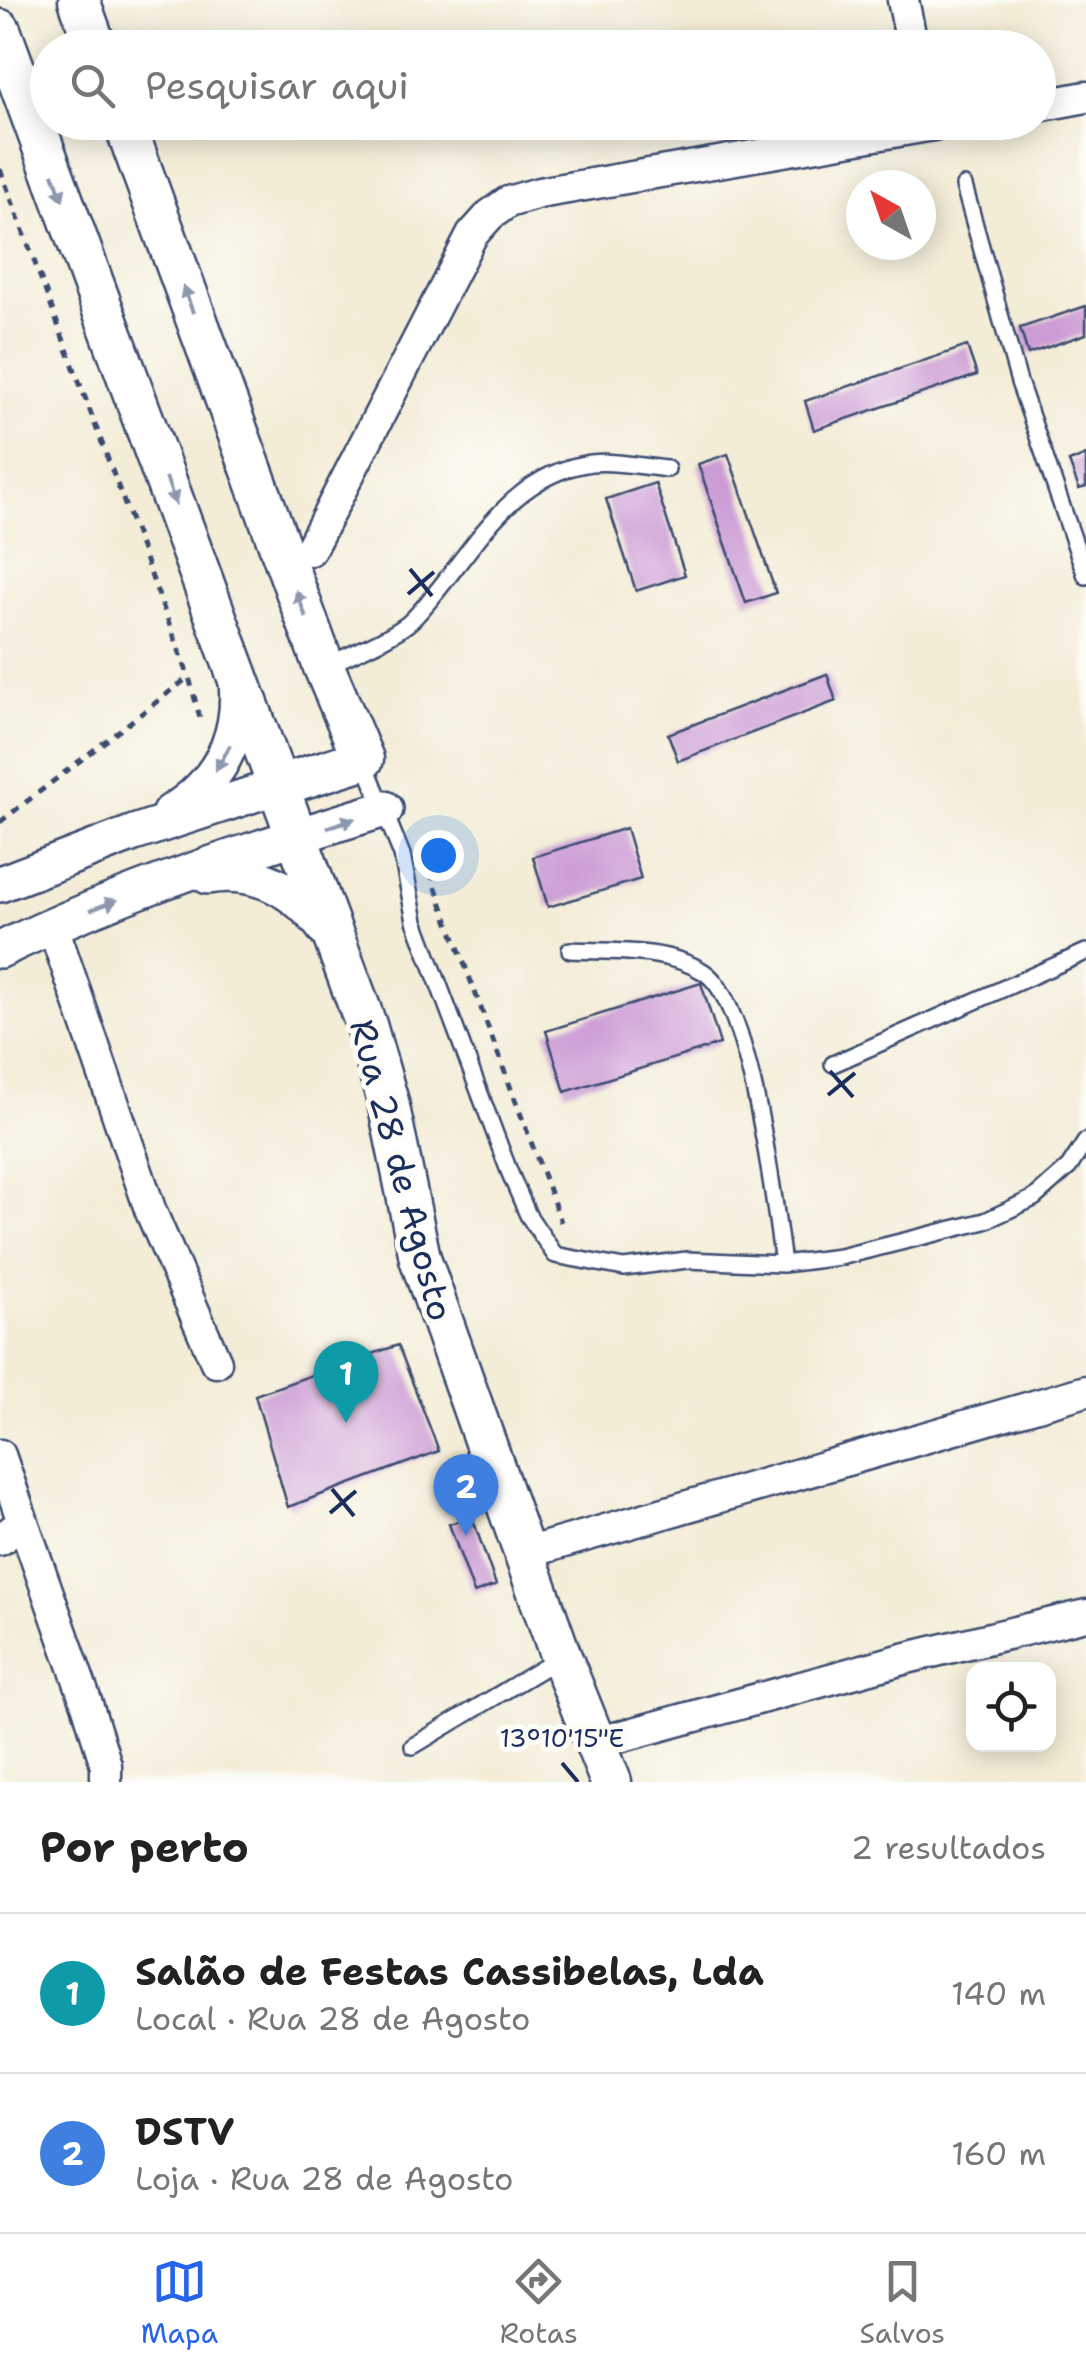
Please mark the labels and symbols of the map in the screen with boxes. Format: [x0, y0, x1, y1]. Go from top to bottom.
north arrow [846, 170, 936, 260]
one-way arrow [51, 172, 66, 202]
one-way arrow [180, 283, 196, 313]
one-way arrow [164, 477, 179, 507]
one-way arrow [293, 588, 308, 618]
one-way arrow [215, 744, 232, 773]
one-way arrow [326, 815, 356, 830]
your location [413, 830, 464, 881]
one-way arrow [89, 897, 119, 912]
street label: Rua 28 de Agosto [339, 1014, 465, 1326]
pin: 1 [314, 1340, 378, 1423]
pin: 2 [434, 1454, 498, 1536]
text: 13°10'15"E [500, 1721, 624, 1755]

